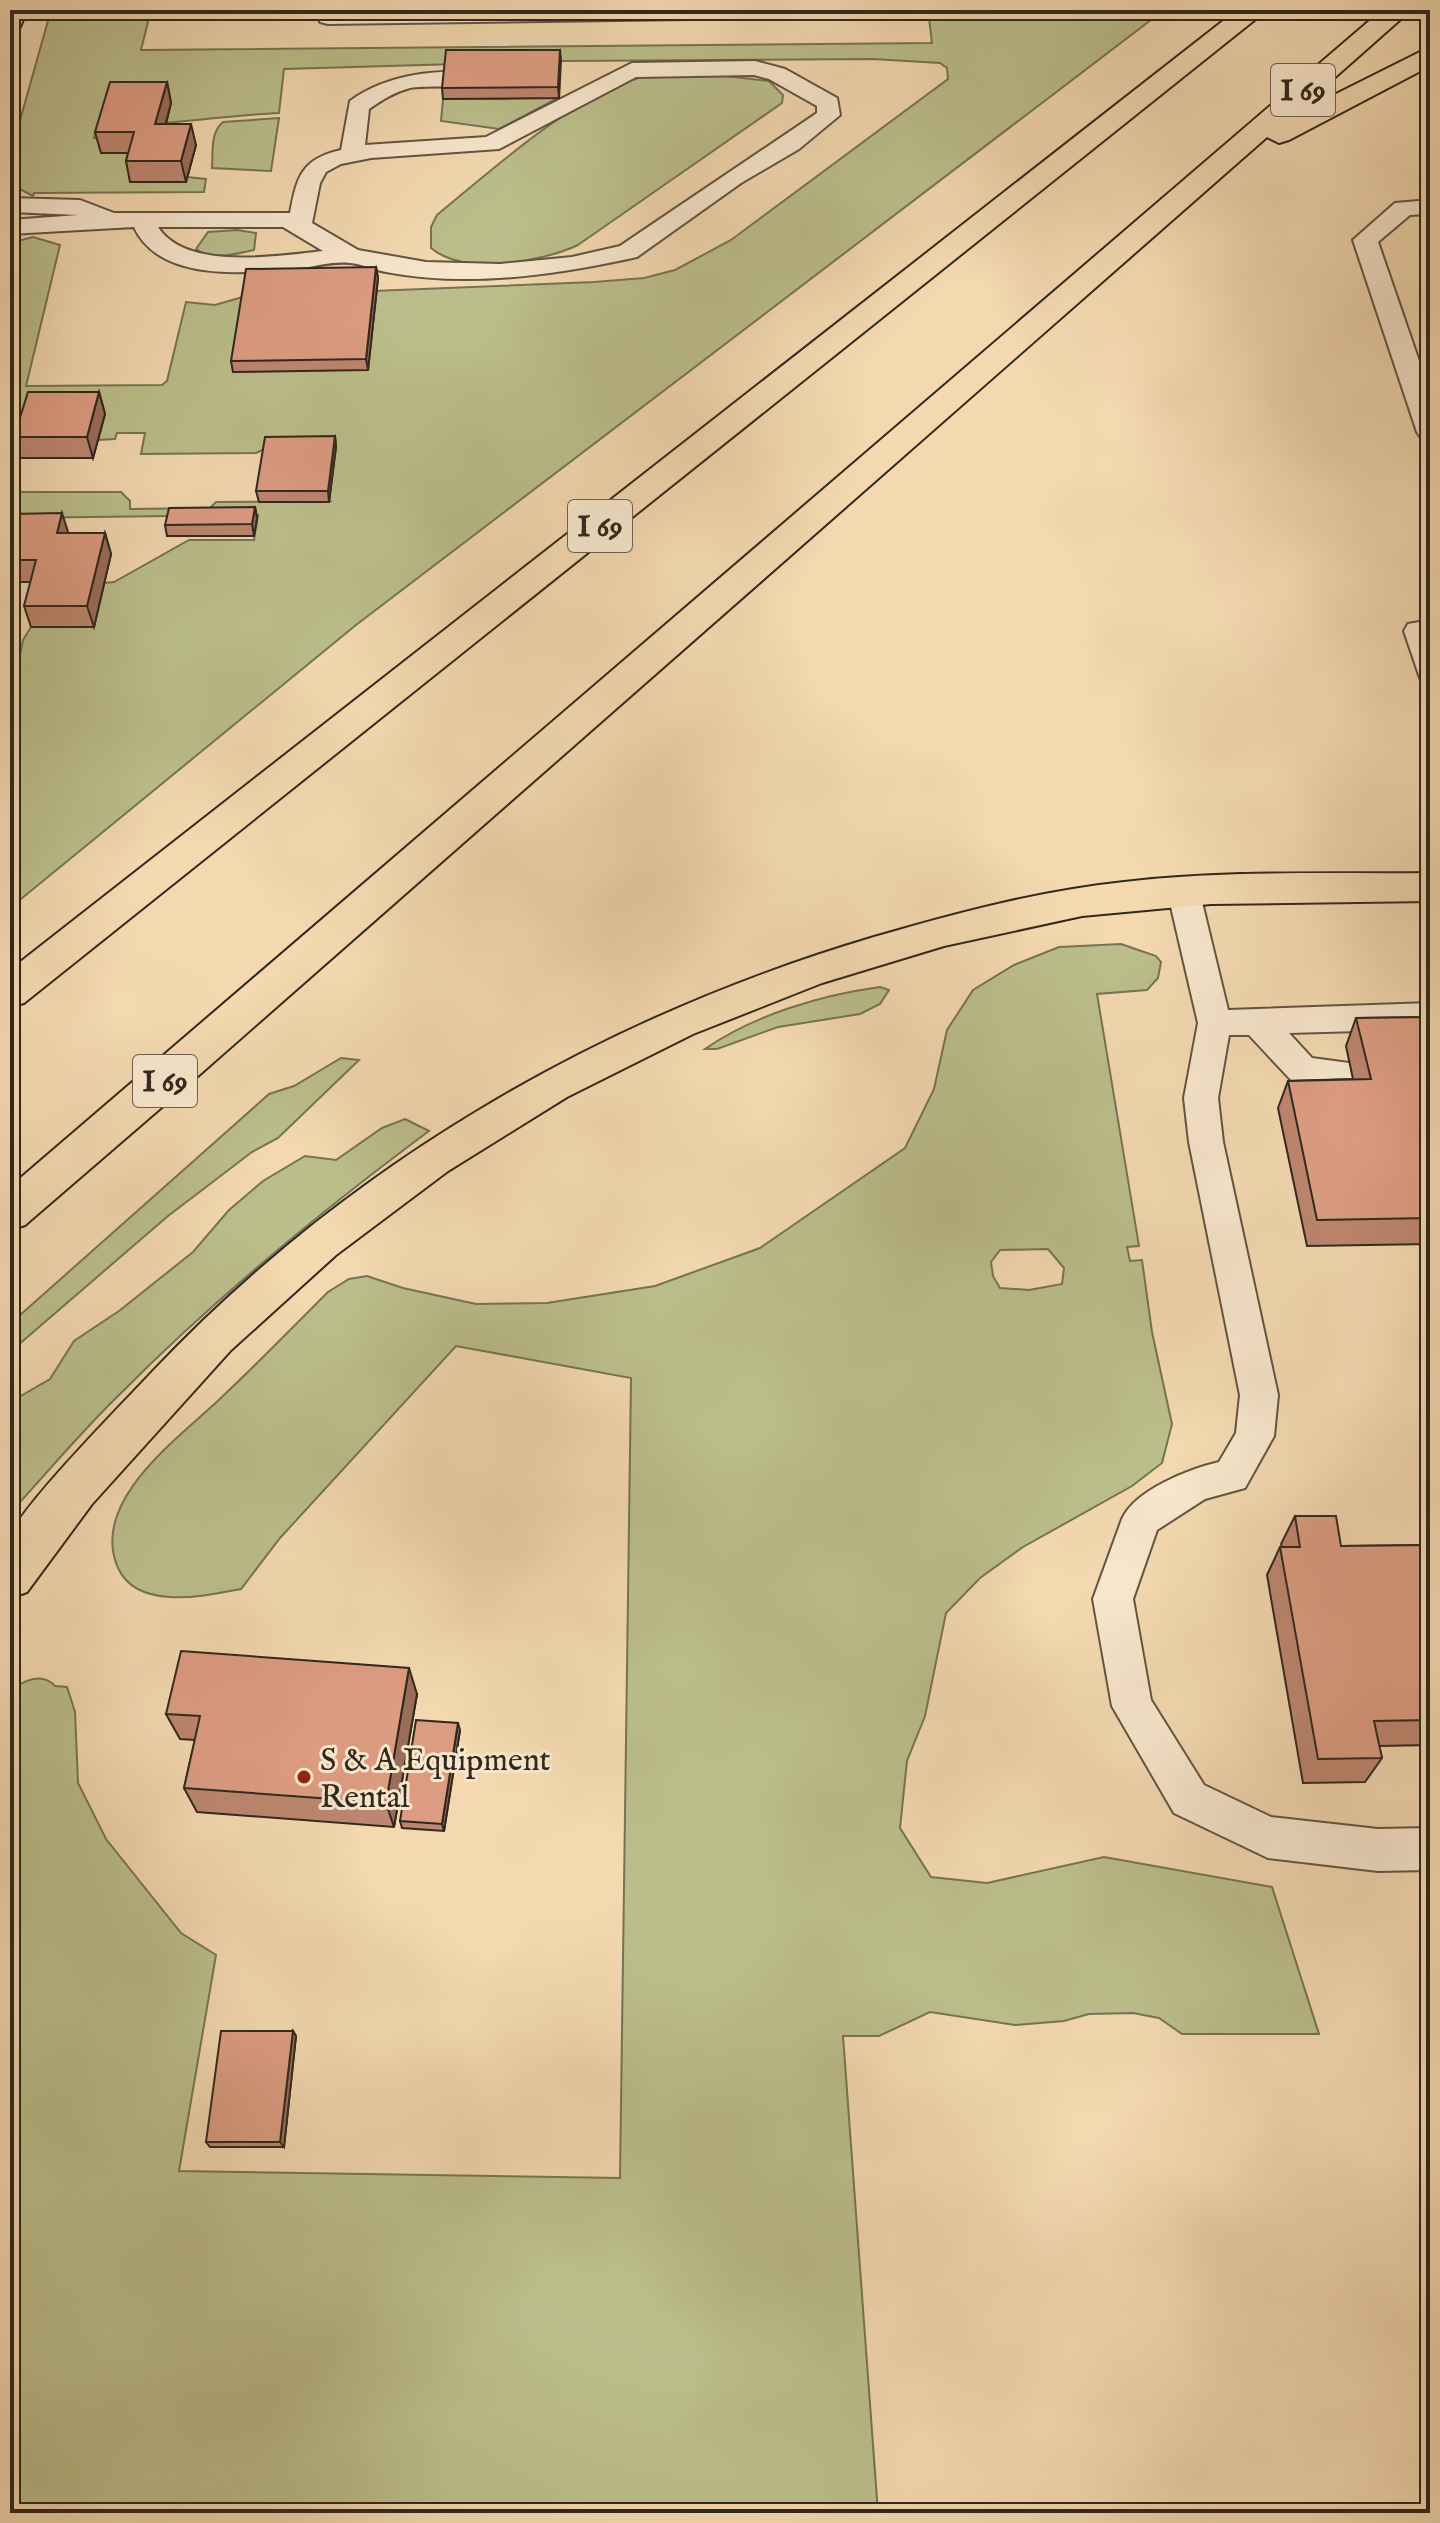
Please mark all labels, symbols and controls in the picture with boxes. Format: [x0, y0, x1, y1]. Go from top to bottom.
road number: I 69 [1271, 64, 1335, 116]
road number: I 69 [568, 500, 632, 552]
road number: I 69 [133, 1055, 197, 1107]
place label: S & A Equipment Rental [320, 1741, 551, 1819]
marker: S & A Equipment Rental [295, 1768, 313, 1786]

